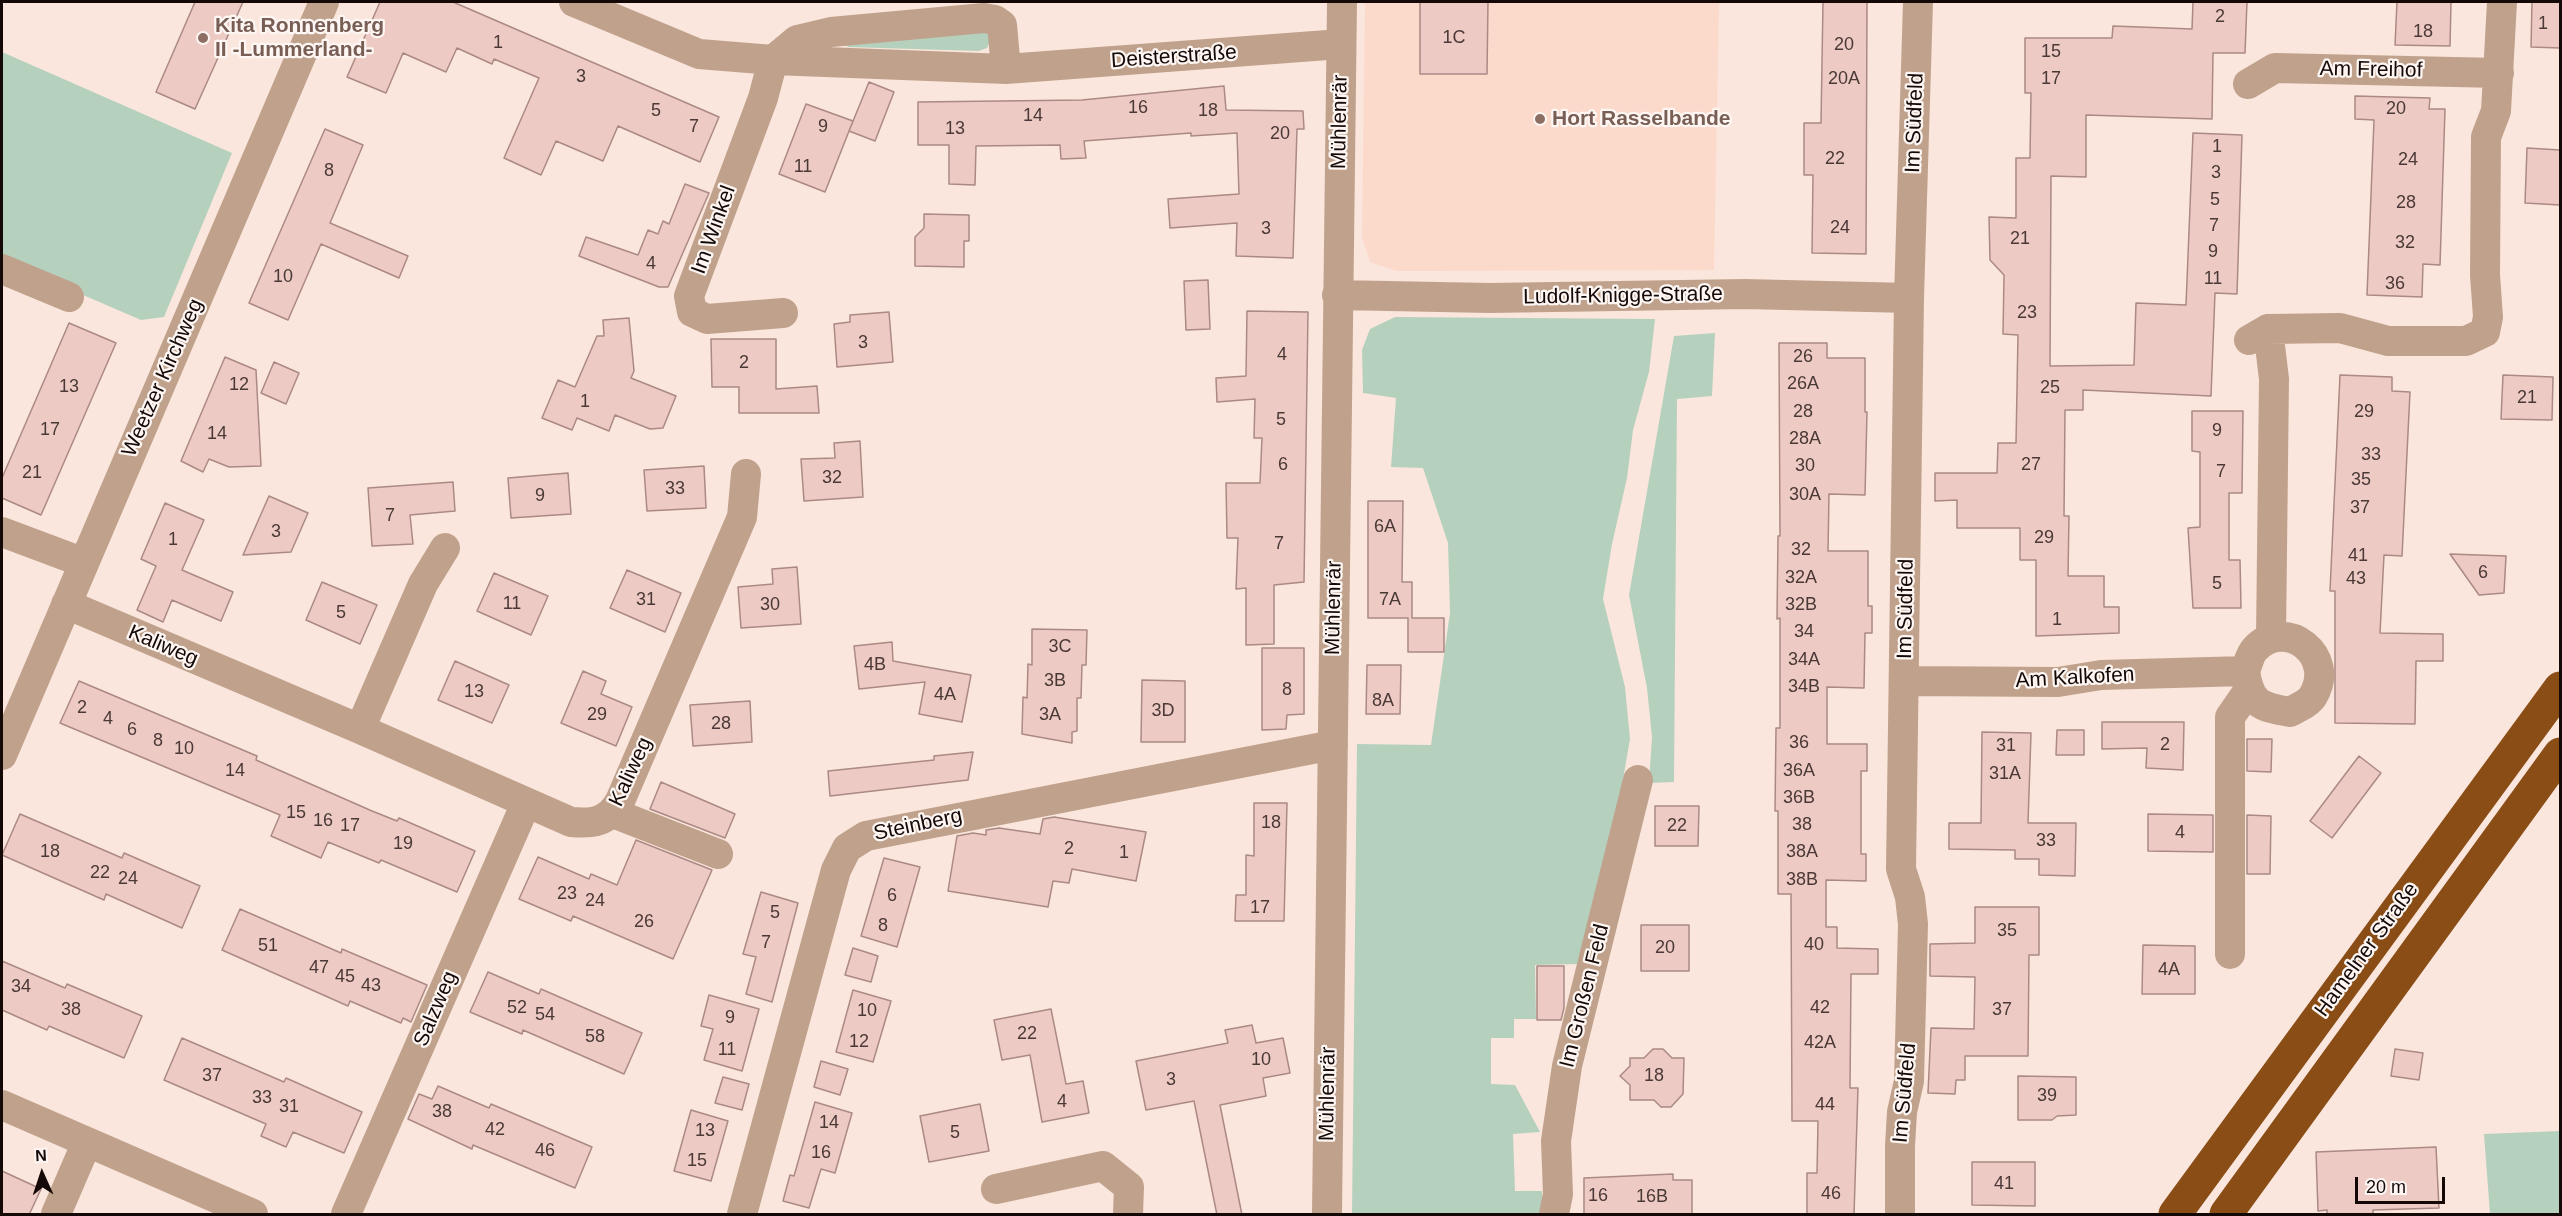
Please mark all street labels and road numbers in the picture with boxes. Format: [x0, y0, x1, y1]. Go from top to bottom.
street label: Deisterstraße [1110, 40, 1238, 74]
street label: Am Freihof [2319, 57, 2423, 83]
street label: Im Südfeld [1901, 72, 1929, 174]
street label: Mühlenrär [1327, 75, 1353, 169]
street label: Im Winkel [686, 182, 742, 278]
street label: Ludolf-Knigge-Straße [1523, 282, 1723, 310]
street label: Weetzer Kirchweg [117, 295, 209, 461]
street label: Im Südfeld [1893, 559, 1919, 659]
street label: Mühlenrär [1321, 561, 1347, 655]
street label: Kaliweg [124, 620, 202, 672]
street label: Am Kalkofen [2015, 662, 2135, 694]
street label: Kaliweg [604, 733, 658, 811]
street label: Steinberg [871, 803, 965, 847]
street label: Hamelner Straße [2310, 878, 2424, 1022]
street label: Im Großen Feld [1555, 922, 1615, 1070]
street label: Salzweg [409, 968, 463, 1050]
street label: Im Südfeld [1888, 1042, 1922, 1144]
street label: Mühlenrär [1315, 1047, 1341, 1141]

